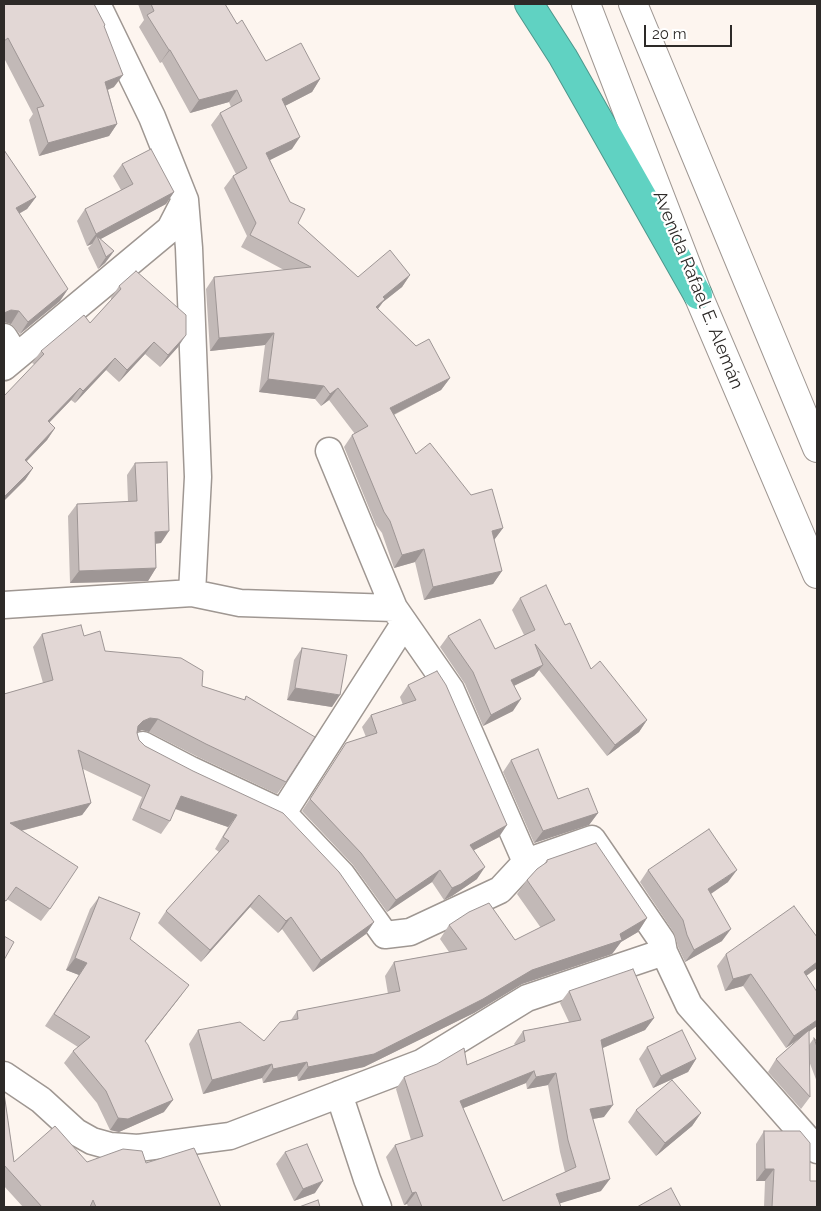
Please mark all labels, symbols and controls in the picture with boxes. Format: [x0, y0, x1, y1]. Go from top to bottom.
scale bar [646, 15, 734, 47]
text: 20 m [652, 25, 687, 43]
street label: Avenida Rafael E. Alemán [648, 188, 748, 392]

